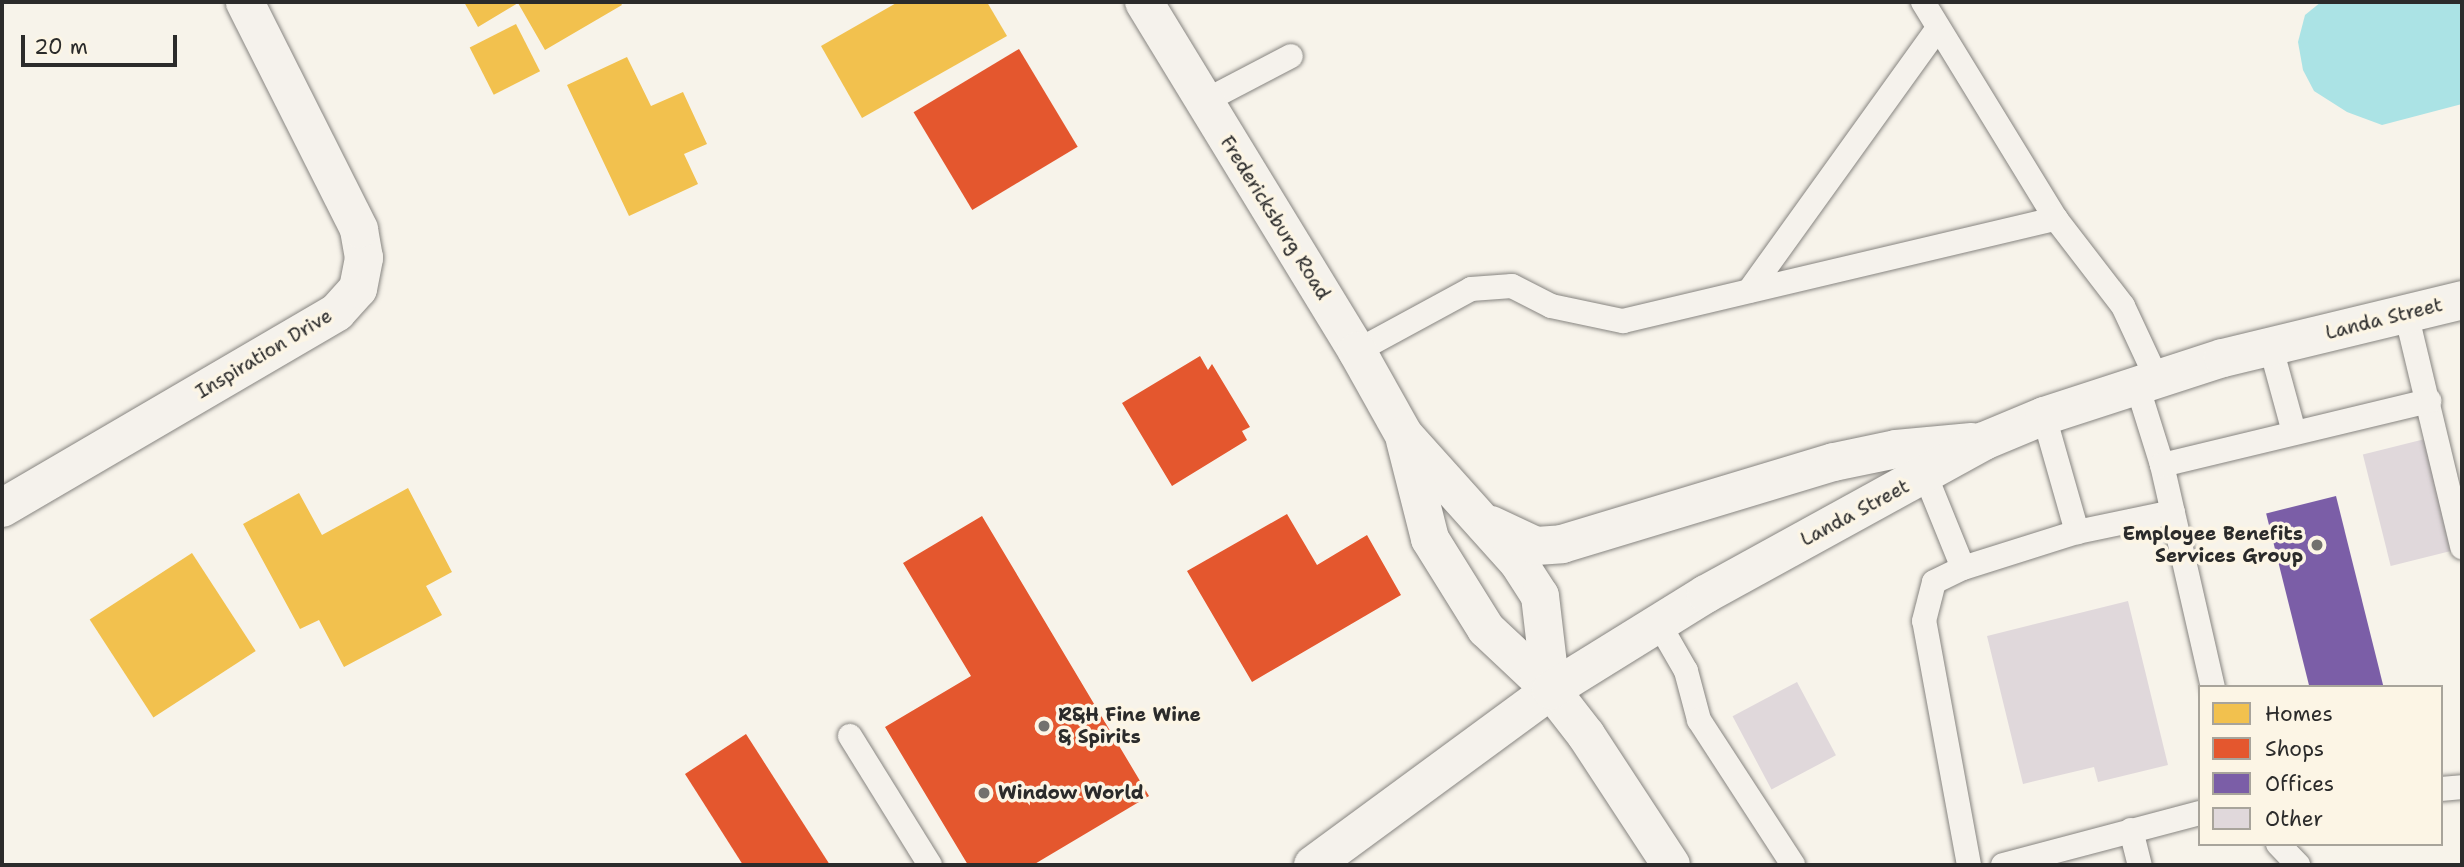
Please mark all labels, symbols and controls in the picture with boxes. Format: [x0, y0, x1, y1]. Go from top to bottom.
scale bar [24, 21, 180, 65]
text: 20 m [34, 33, 88, 61]
street label: Fredericksburg Road [1215, 132, 1335, 304]
street label: Landa Street [2323, 293, 2445, 345]
street label: Inspiration Drive [192, 304, 336, 404]
street label: Landa Street [1797, 475, 1913, 551]
place label: Employee Benefits Services Group [2122, 523, 2303, 567]
marker: Employee Benefits Services Group [2309, 537, 2325, 553]
legend [2198, 685, 2443, 846]
text: Homes [2265, 700, 2333, 728]
place label: R&H Fine Wine & Spirits [1058, 704, 1201, 748]
marker: R&H Fine Wine & Spirits [1036, 718, 1052, 734]
text: Shops [2265, 735, 2324, 763]
text: Offices [2265, 770, 2334, 798]
place label: Window World [998, 782, 1144, 804]
marker: Window World [976, 785, 992, 801]
text: Other [2265, 805, 2323, 833]

